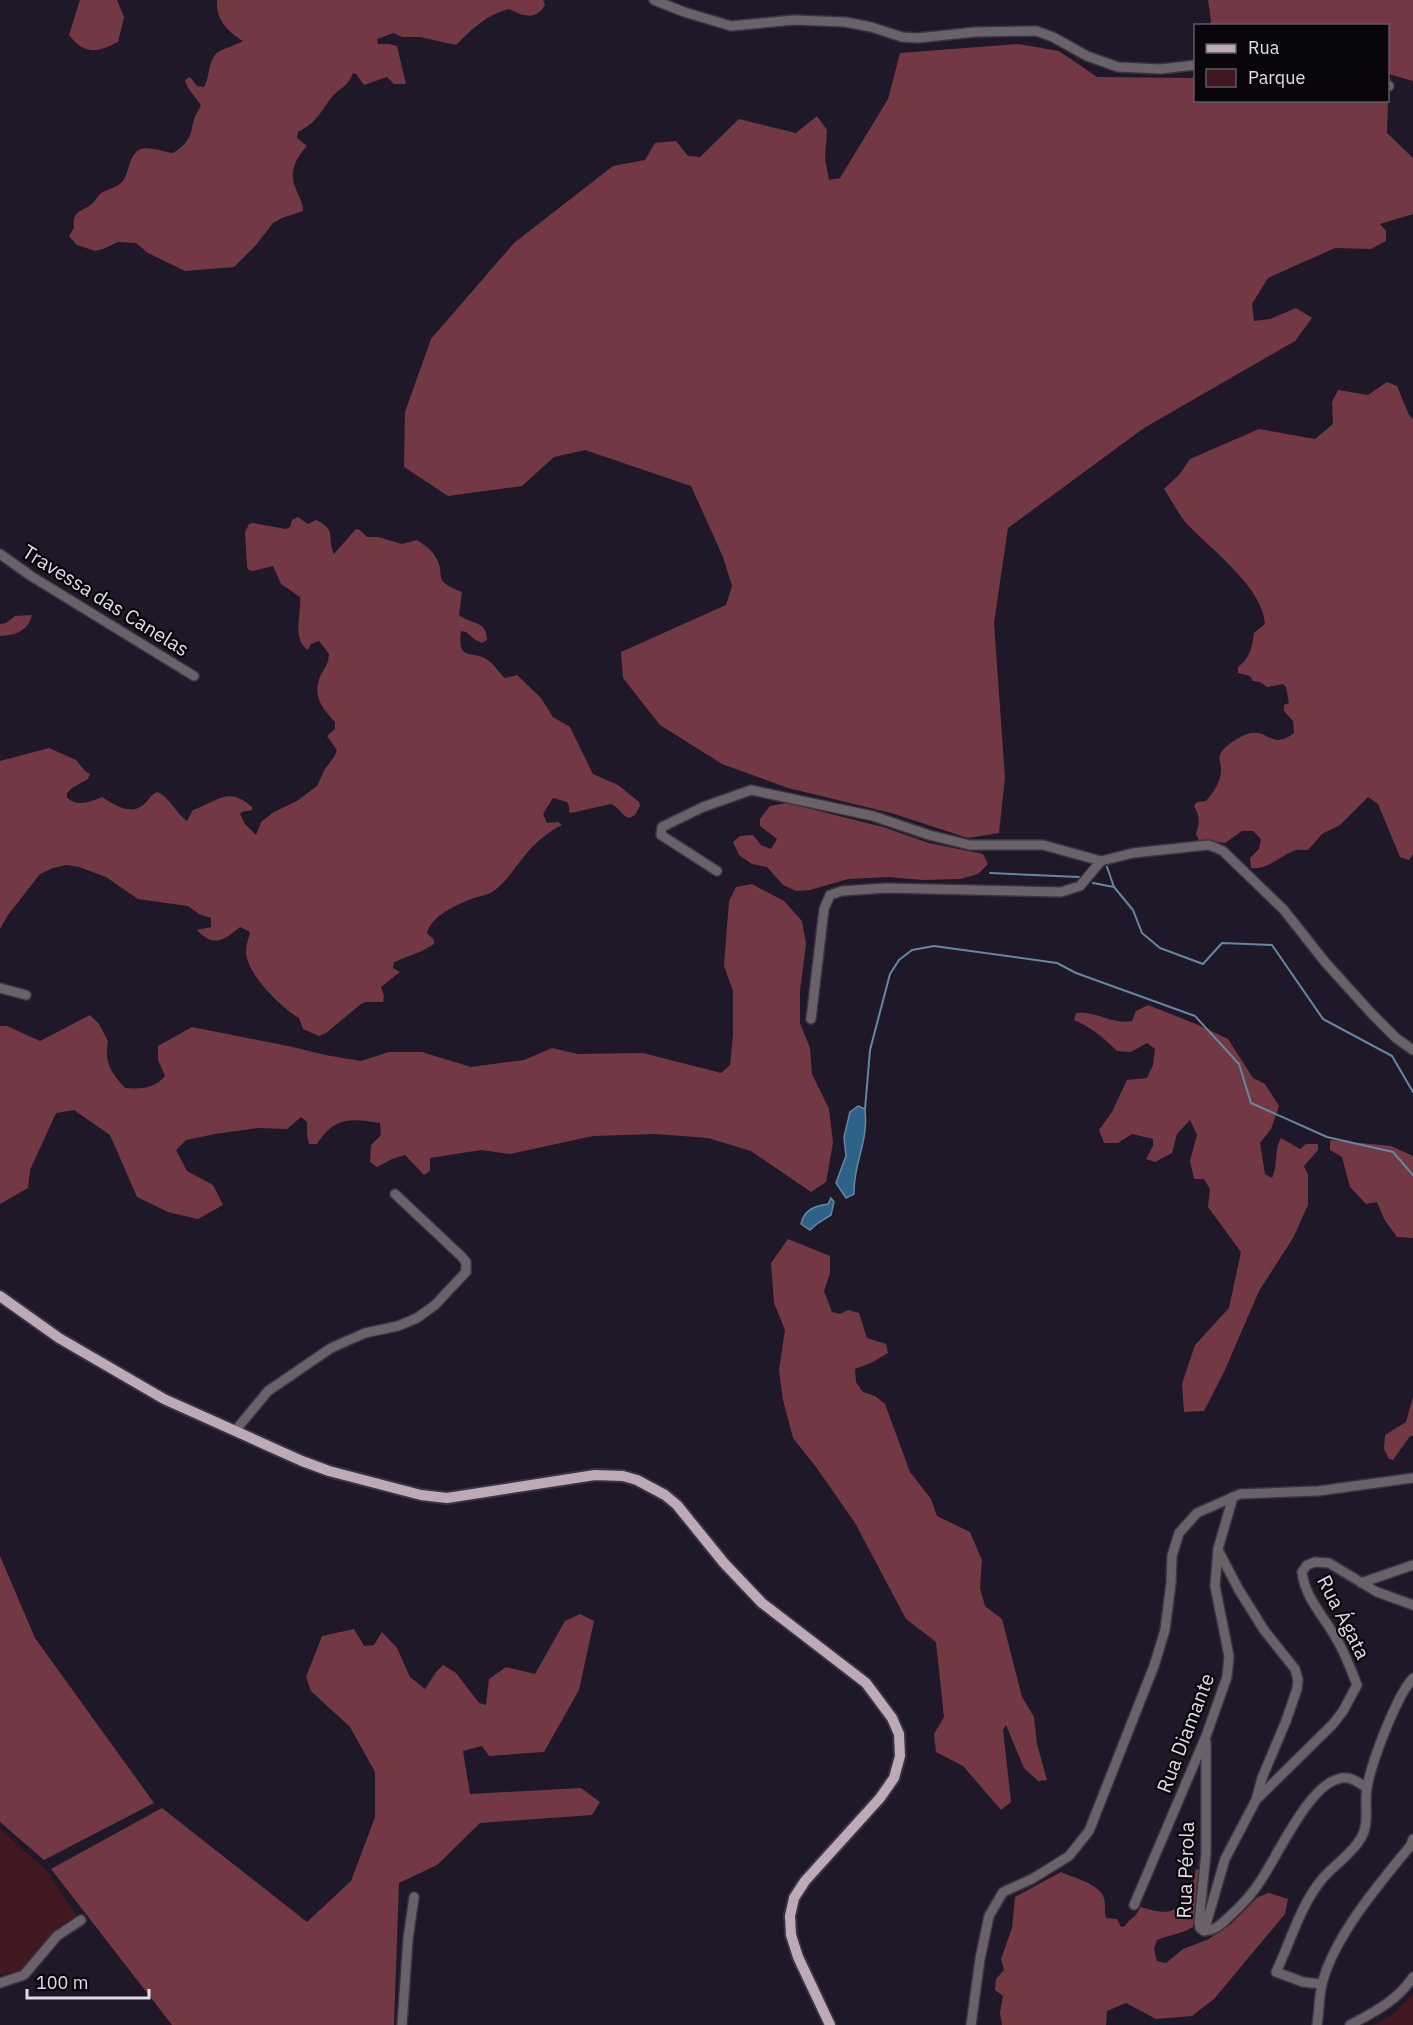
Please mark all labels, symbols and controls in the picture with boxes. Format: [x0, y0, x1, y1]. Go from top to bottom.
legend [1194, 24, 1389, 102]
text: Rua [1248, 36, 1280, 59]
text: Parque [1248, 66, 1306, 89]
street label: Travessa das Canelas [18, 538, 194, 662]
street label: Rua Ágata [1311, 1570, 1377, 1664]
street label: Rua Diamante [1150, 1669, 1220, 1797]
street label: Rua Pérola [1170, 1821, 1200, 1919]
scale bar [27, 1962, 148, 2000]
text: 100 m [36, 1971, 88, 1994]

